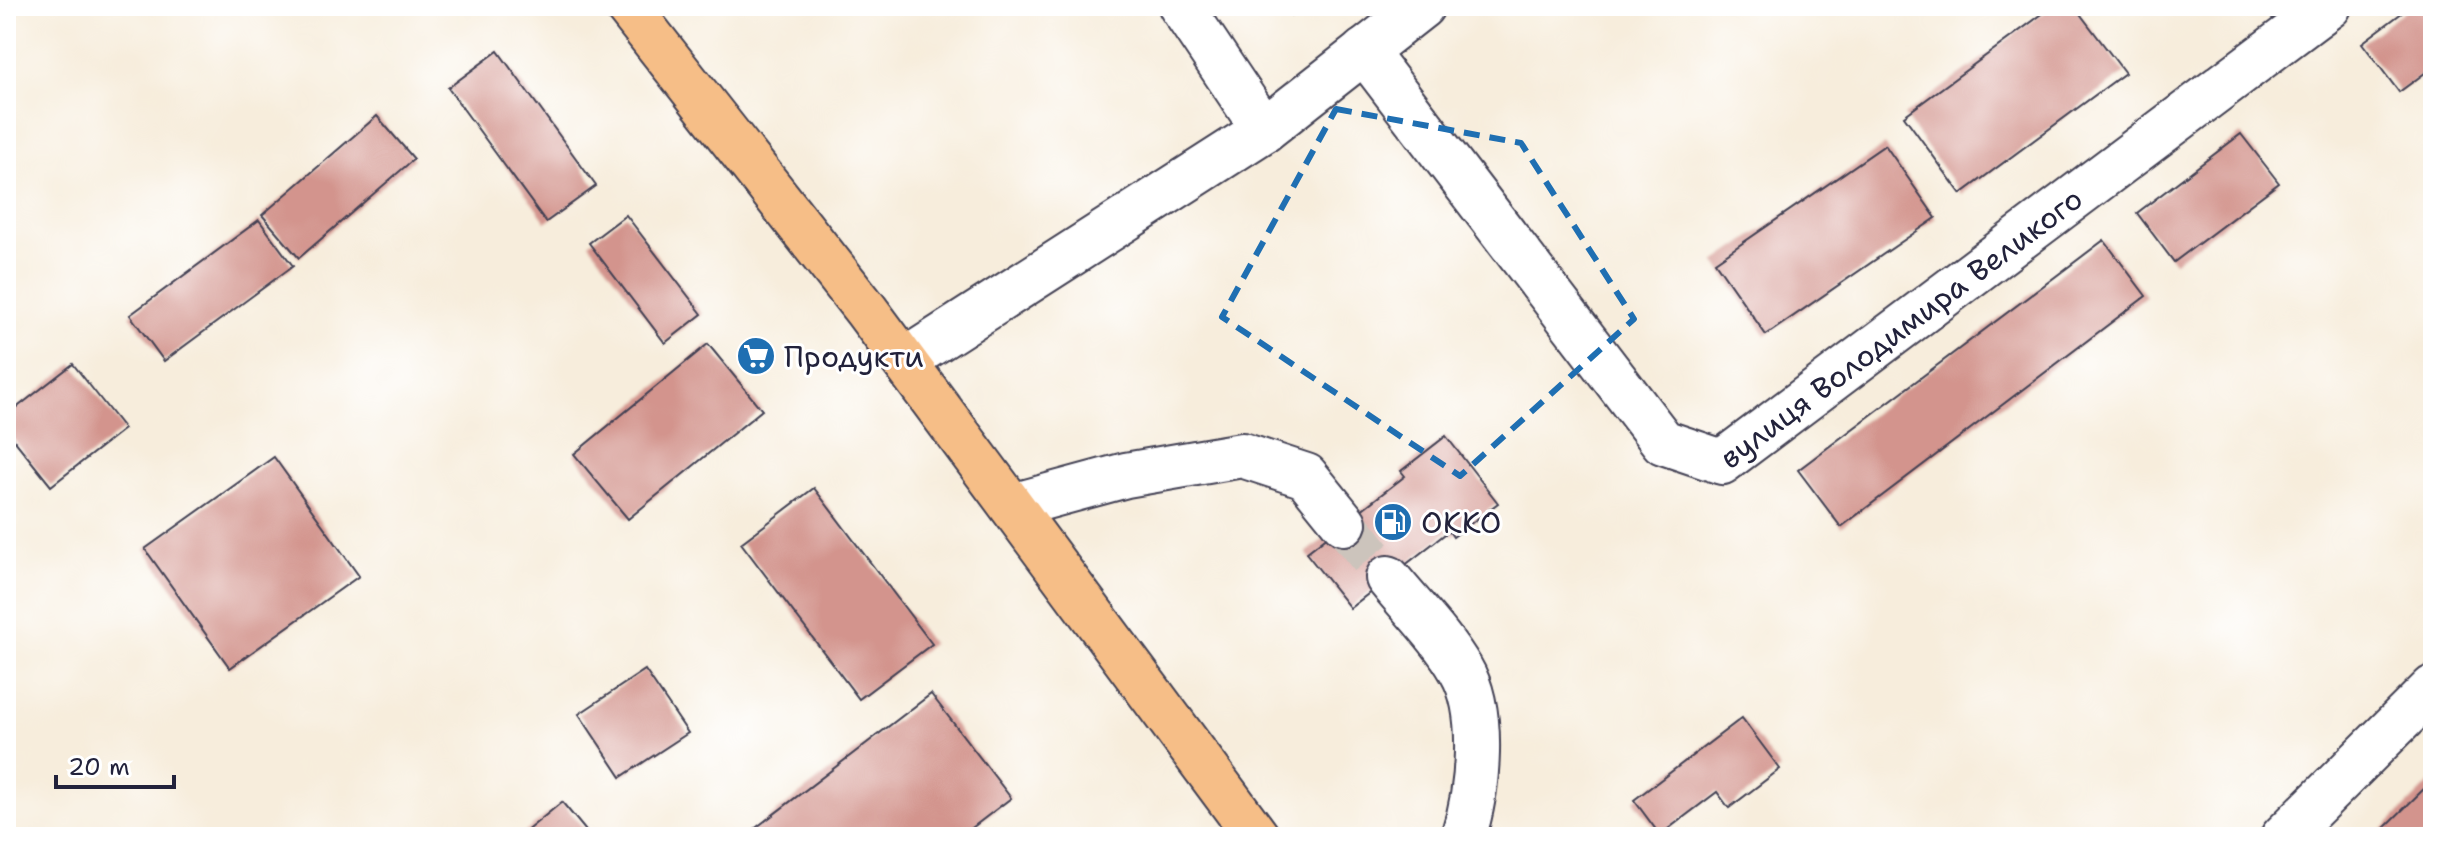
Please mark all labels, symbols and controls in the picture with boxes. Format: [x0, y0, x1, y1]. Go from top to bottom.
street label: вулиця Володимира Великого [1711, 178, 2091, 478]
supermarket icon: Продукти [735, 335, 777, 377]
place label: Продукти [784, 336, 924, 377]
fuel station icon: ОККО [1372, 501, 1414, 543]
place label: ОККО [1421, 502, 1501, 543]
scale bar [56, 739, 174, 789]
text: 20 m [68, 751, 130, 783]

